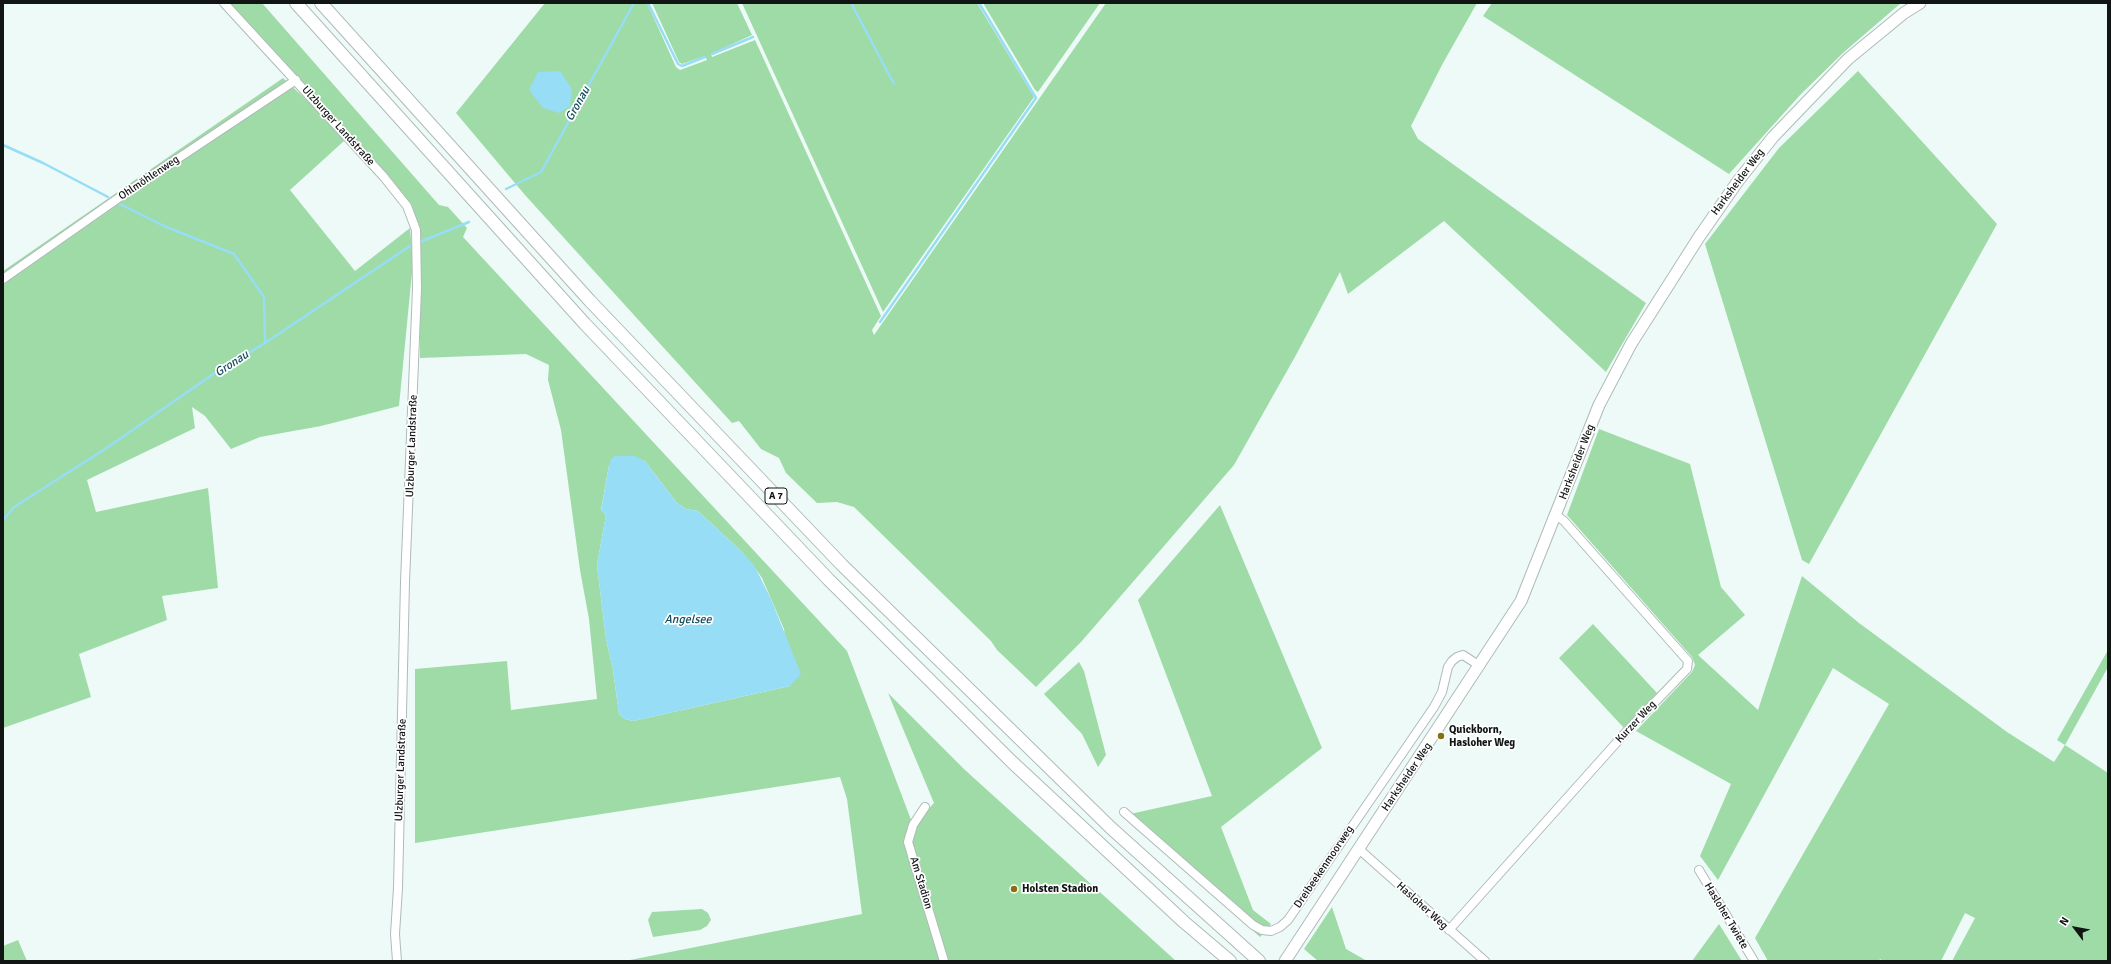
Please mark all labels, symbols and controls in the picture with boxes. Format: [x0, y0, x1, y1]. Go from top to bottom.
street label: Ulzburger Landstraße [299, 83, 377, 169]
water label: Gronau [563, 84, 593, 124]
street label: Harksheider Weg [1709, 146, 1767, 218]
street label: Ohlmöhlenweg [116, 153, 182, 203]
water label: Gronau [212, 348, 252, 380]
street label: Ulzburger Landstraße [404, 394, 420, 498]
street label: Harksheider Weg [1557, 422, 1597, 502]
road number: A 7 [765, 488, 787, 504]
water label: Angelsee [664, 613, 712, 627]
street label: Kurzer Weg [1613, 698, 1659, 746]
street label: Ulzburger Landstraße [393, 718, 409, 822]
place label: Quickborn, Hasloher Weg [1449, 723, 1515, 749]
marker: Quickborn, Hasloher Weg [1436, 731, 1446, 741]
street label: Harksheider Weg [1379, 740, 1435, 814]
street label: Dreibeekenmoorweg [1291, 823, 1357, 911]
street label: Am Stadion [907, 855, 935, 911]
street label: Hasloher Weg [1393, 879, 1451, 933]
street label: Hasloher Twiete [1701, 880, 1751, 952]
place label: Holsten Stadion [1022, 882, 1098, 896]
marker: Holsten Stadion [1009, 884, 1019, 894]
north arrow [2055, 908, 2095, 948]
text: N [2057, 915, 2072, 928]

